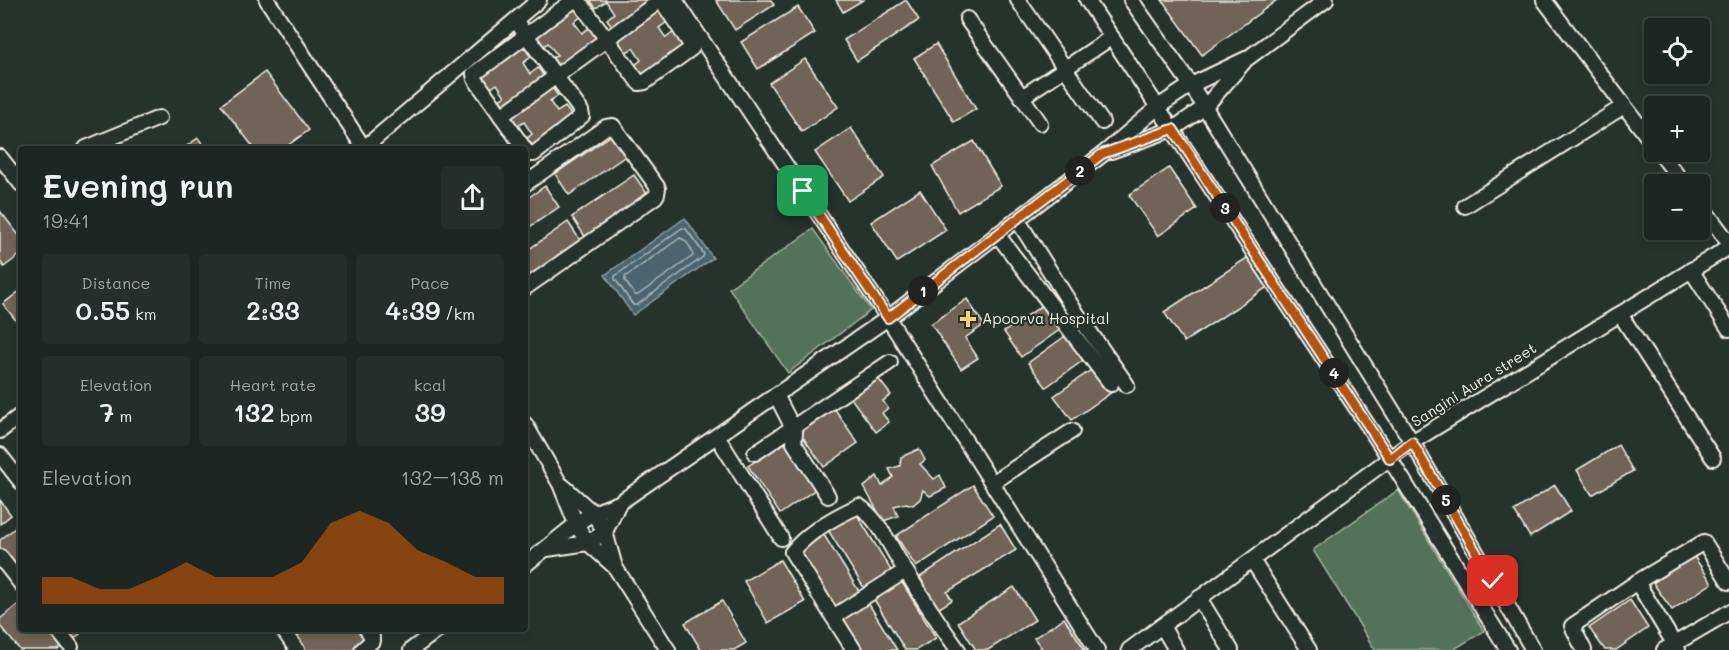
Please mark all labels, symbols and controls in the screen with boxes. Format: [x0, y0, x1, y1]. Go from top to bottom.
map controls [1644, 18, 1710, 240]
button: locate [1644, 18, 1710, 84]
button: + [1644, 96, 1710, 162]
pin: 2 [1065, 156, 1095, 186]
text: 2 [1076, 160, 1084, 181]
text: Evening run [42, 163, 234, 206]
pin [777, 165, 828, 216]
button: share [441, 166, 504, 229]
icon: arrive [786, 174, 819, 207]
button: − [1644, 174, 1710, 240]
pin: 3 [1210, 193, 1240, 223]
text: 3 [1220, 197, 1230, 218]
text: 19:41 [42, 207, 90, 233]
text: Distance [82, 272, 150, 293]
text: Time [255, 272, 291, 293]
text: Pace [410, 272, 450, 293]
pin: 1 [908, 276, 938, 306]
text: 1 [919, 280, 927, 301]
text: 0.55 [75, 293, 130, 327]
text: 2:33 [246, 293, 300, 327]
text: 4:39 [385, 293, 440, 327]
text: km [130, 303, 157, 324]
text: /km [440, 303, 475, 324]
place label: Apoorva Hospital [982, 308, 1109, 328]
marker: Apoorva Hospital [959, 310, 977, 328]
street label: Sangini Aura street [1407, 338, 1540, 431]
pin: 4 [1319, 358, 1349, 388]
text: 4 [1329, 362, 1339, 383]
text: Elevation [80, 374, 152, 395]
text: Heart rate [230, 374, 316, 395]
text: kcal [414, 374, 446, 395]
text: 7 [100, 395, 114, 429]
text: 132 [233, 395, 275, 429]
text: 39 [414, 395, 446, 429]
text: m [114, 405, 132, 426]
text: bpm [275, 405, 313, 426]
text: Elevation [42, 464, 132, 490]
text: 132–138 m [401, 464, 504, 490]
pin: 5 [1431, 485, 1461, 515]
text: 5 [1441, 489, 1451, 510]
pin [1467, 555, 1518, 606]
icon: check [1476, 564, 1509, 597]

